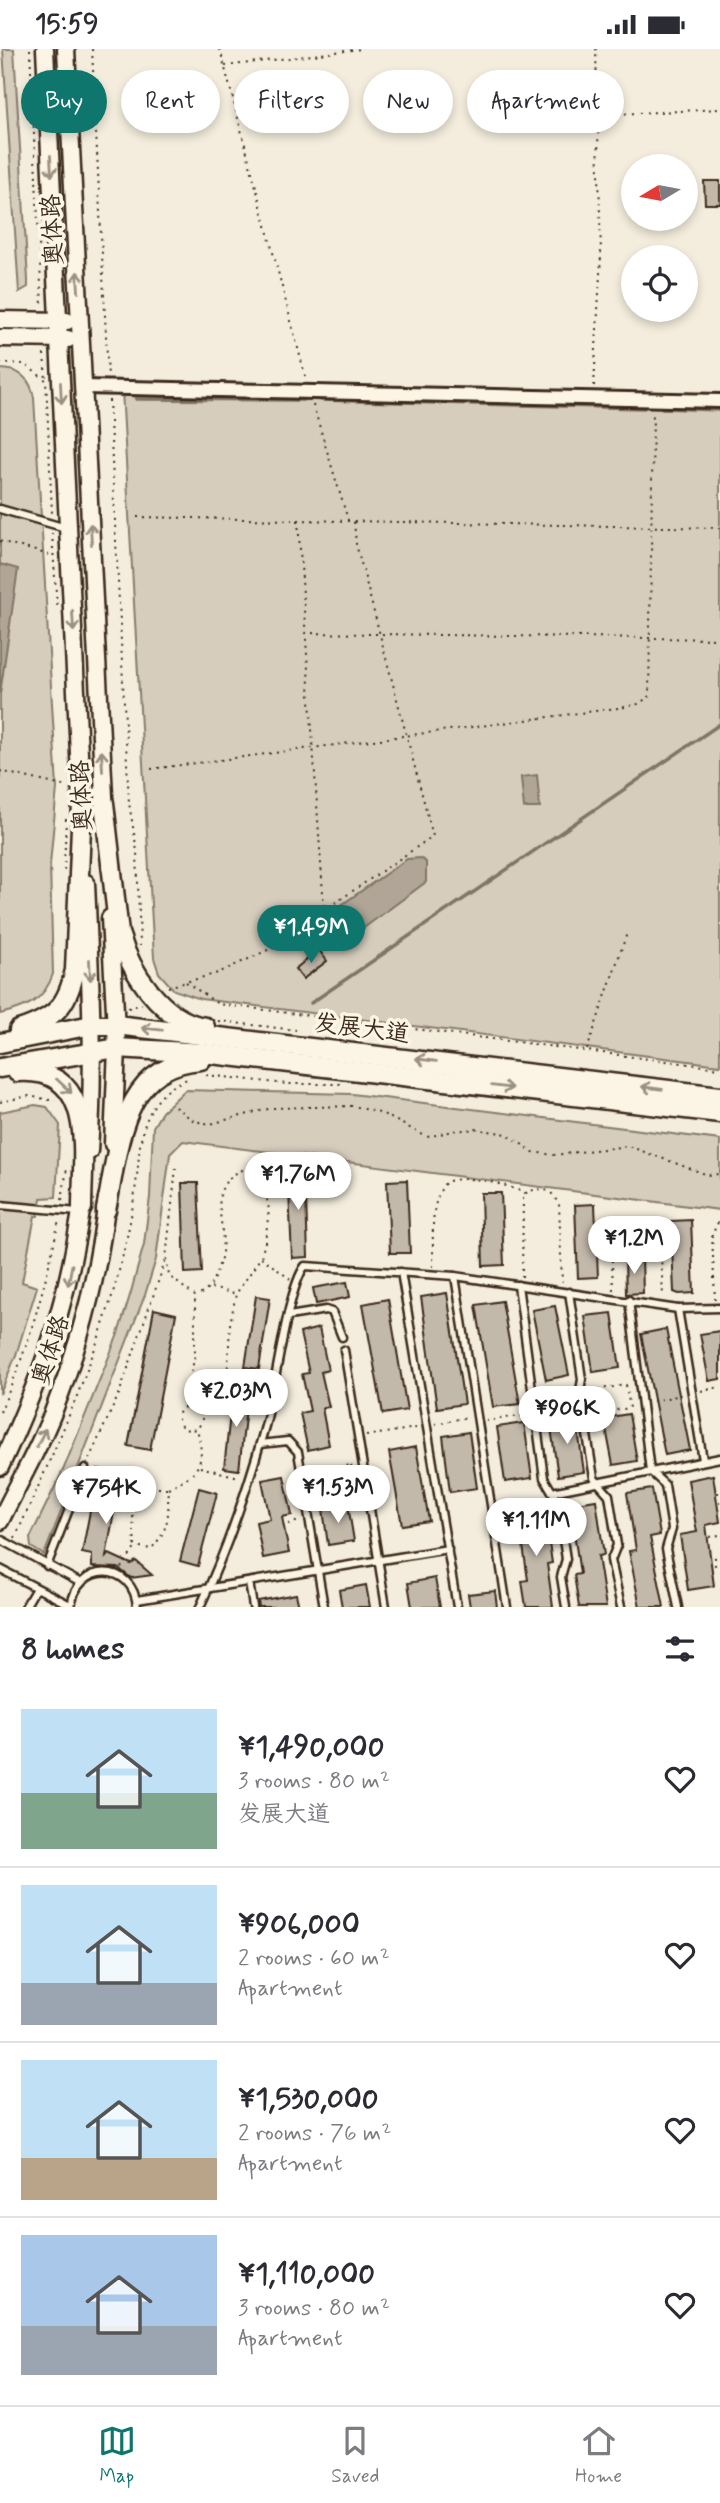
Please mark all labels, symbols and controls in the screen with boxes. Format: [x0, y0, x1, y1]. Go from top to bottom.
text: 15:59 [35, 8, 99, 42]
chip: Buy [21, 70, 107, 133]
chip: Rent [121, 70, 220, 133]
chip: Filters [234, 70, 349, 133]
chip: New [363, 70, 453, 133]
chip: Apartment [467, 70, 624, 133]
one-way arrow [44, 154, 57, 177]
north arrow [621, 154, 698, 231]
map controls [621, 154, 698, 322]
street label: 奥体路 [36, 193, 71, 267]
button: locate [621, 245, 698, 322]
one-way arrow [71, 271, 84, 294]
one-way arrow [55, 382, 68, 405]
one-way arrow [84, 522, 97, 545]
one-way arrow [66, 609, 79, 632]
one-way arrow [96, 750, 109, 773]
street label: 奥体路 [65, 759, 100, 833]
pin: ¥1.49M [254, 905, 368, 965]
text: ¥1.49M [273, 913, 349, 943]
one-way arrow [83, 958, 96, 981]
street label: 发展大道 [312, 1008, 411, 1051]
one-way arrow [141, 1022, 164, 1035]
one-way arrow [416, 1054, 438, 1067]
one-way arrow [55, 1078, 72, 1095]
one-way arrow [490, 1081, 513, 1094]
one-way arrow [641, 1081, 664, 1094]
pin: ¥1.76M [241, 1153, 355, 1212]
text: ¥1.76M [260, 1160, 336, 1190]
pin: ¥1.2M [585, 1217, 683, 1276]
text: ¥1.2M [604, 1224, 664, 1254]
one-way arrow [63, 1263, 77, 1286]
street label: 奥体路 [26, 1311, 77, 1389]
pin: ¥2.03M [179, 1369, 293, 1429]
text: ¥2.03M [200, 1377, 272, 1407]
pin: ¥906K [518, 1387, 616, 1446]
text: ¥906K [535, 1394, 599, 1424]
one-way arrow [34, 1428, 48, 1449]
pin: ¥1.53M [281, 1465, 395, 1525]
pin: ¥754K [57, 1467, 155, 1526]
text: ¥1.53M [302, 1473, 374, 1503]
text: ¥754K [71, 1474, 141, 1504]
pin: ¥1.11M [479, 1499, 593, 1558]
text: ¥1.11M [502, 1506, 570, 1536]
text: 8 homes [21, 1630, 124, 1669]
icon: filters [661, 1630, 699, 1668]
text: ¥1,490,000 [238, 1728, 384, 1767]
icon: home [77, 1737, 161, 1821]
icon: heart [661, 1760, 699, 1798]
text: 3 rooms · 80 m² [238, 1767, 390, 1797]
text: 发展大道 [238, 1800, 330, 1830]
text: ¥906,000 [238, 1905, 360, 1944]
icon: home [77, 1913, 161, 1997]
icon: heart [661, 1936, 699, 1974]
text: 2 rooms · 60 m² [238, 1944, 390, 1974]
text: Apartment [238, 1974, 343, 2004]
text: ¥1,530,000 [238, 2080, 379, 2119]
icon: home [77, 2088, 161, 2172]
icon: heart [661, 2111, 699, 2149]
text: 2 rooms · 76 m² [238, 2119, 391, 2149]
text: Apartment [238, 2149, 343, 2179]
text: ¥1,110,000 [238, 2255, 375, 2294]
icon: home [77, 2263, 161, 2347]
icon: heart [661, 2286, 699, 2324]
text: 3 rooms · 80 m² [238, 2294, 390, 2324]
text: Apartment [238, 2324, 343, 2354]
tab: Map [98, 2422, 136, 2489]
tab: Saved [331, 2422, 379, 2489]
tab: Home [575, 2422, 622, 2489]

